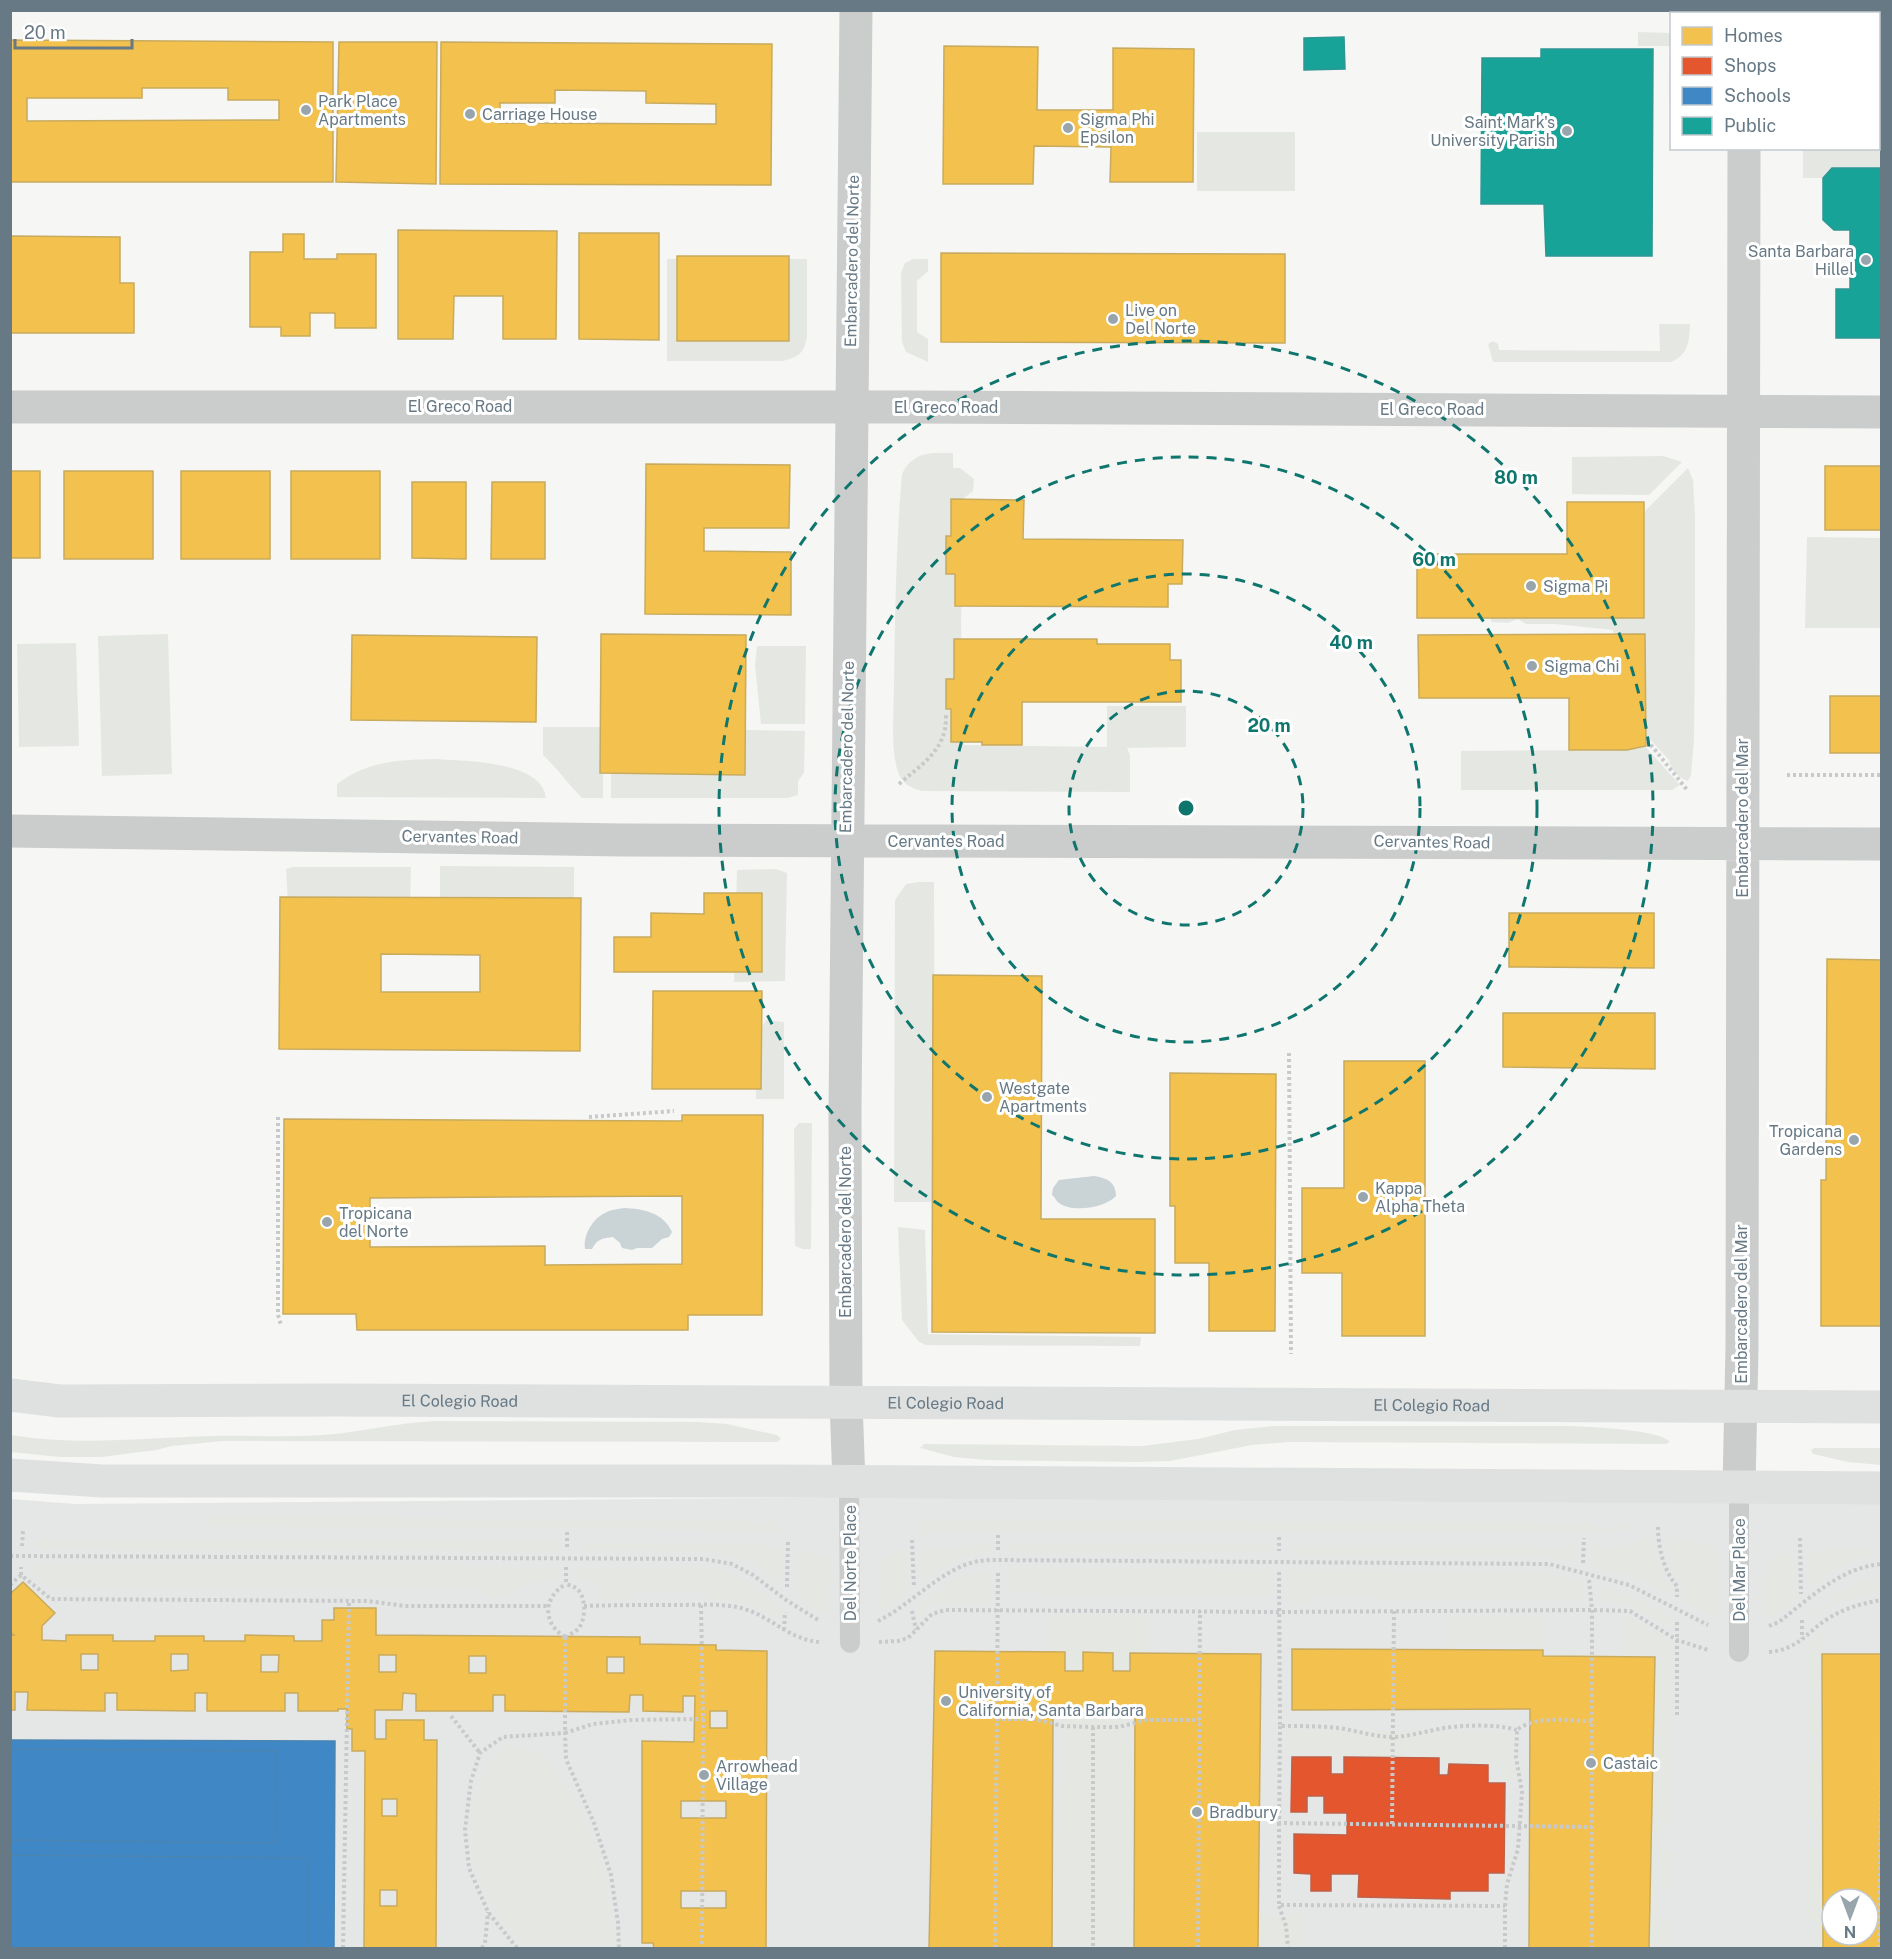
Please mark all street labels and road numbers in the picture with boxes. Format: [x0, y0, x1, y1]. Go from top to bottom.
street label: Embarcadero del Norte [841, 175, 863, 347]
street label: El Greco Road [408, 397, 512, 416]
street label: El Greco Road [894, 398, 998, 417]
street label: El Greco Road [1380, 400, 1484, 419]
street label: Embarcadero del Norte [836, 661, 858, 833]
street label: Embarcadero del Mar [1733, 738, 1752, 898]
street label: Cervantes Road [401, 826, 519, 848]
street label: Cervantes Road [1373, 831, 1491, 853]
street label: Cervantes Road [888, 832, 1004, 851]
street label: Embarcadero del Norte [836, 1146, 855, 1318]
street label: Embarcadero del Mar [1732, 1224, 1751, 1384]
street label: El Colegio Road [401, 1391, 518, 1410]
street label: El Colegio Road [887, 1393, 1004, 1413]
street label: El Colegio Road [1373, 1395, 1490, 1415]
street label: Del Norte Place [841, 1505, 860, 1621]
street label: Del Mar Place [1730, 1518, 1749, 1622]

